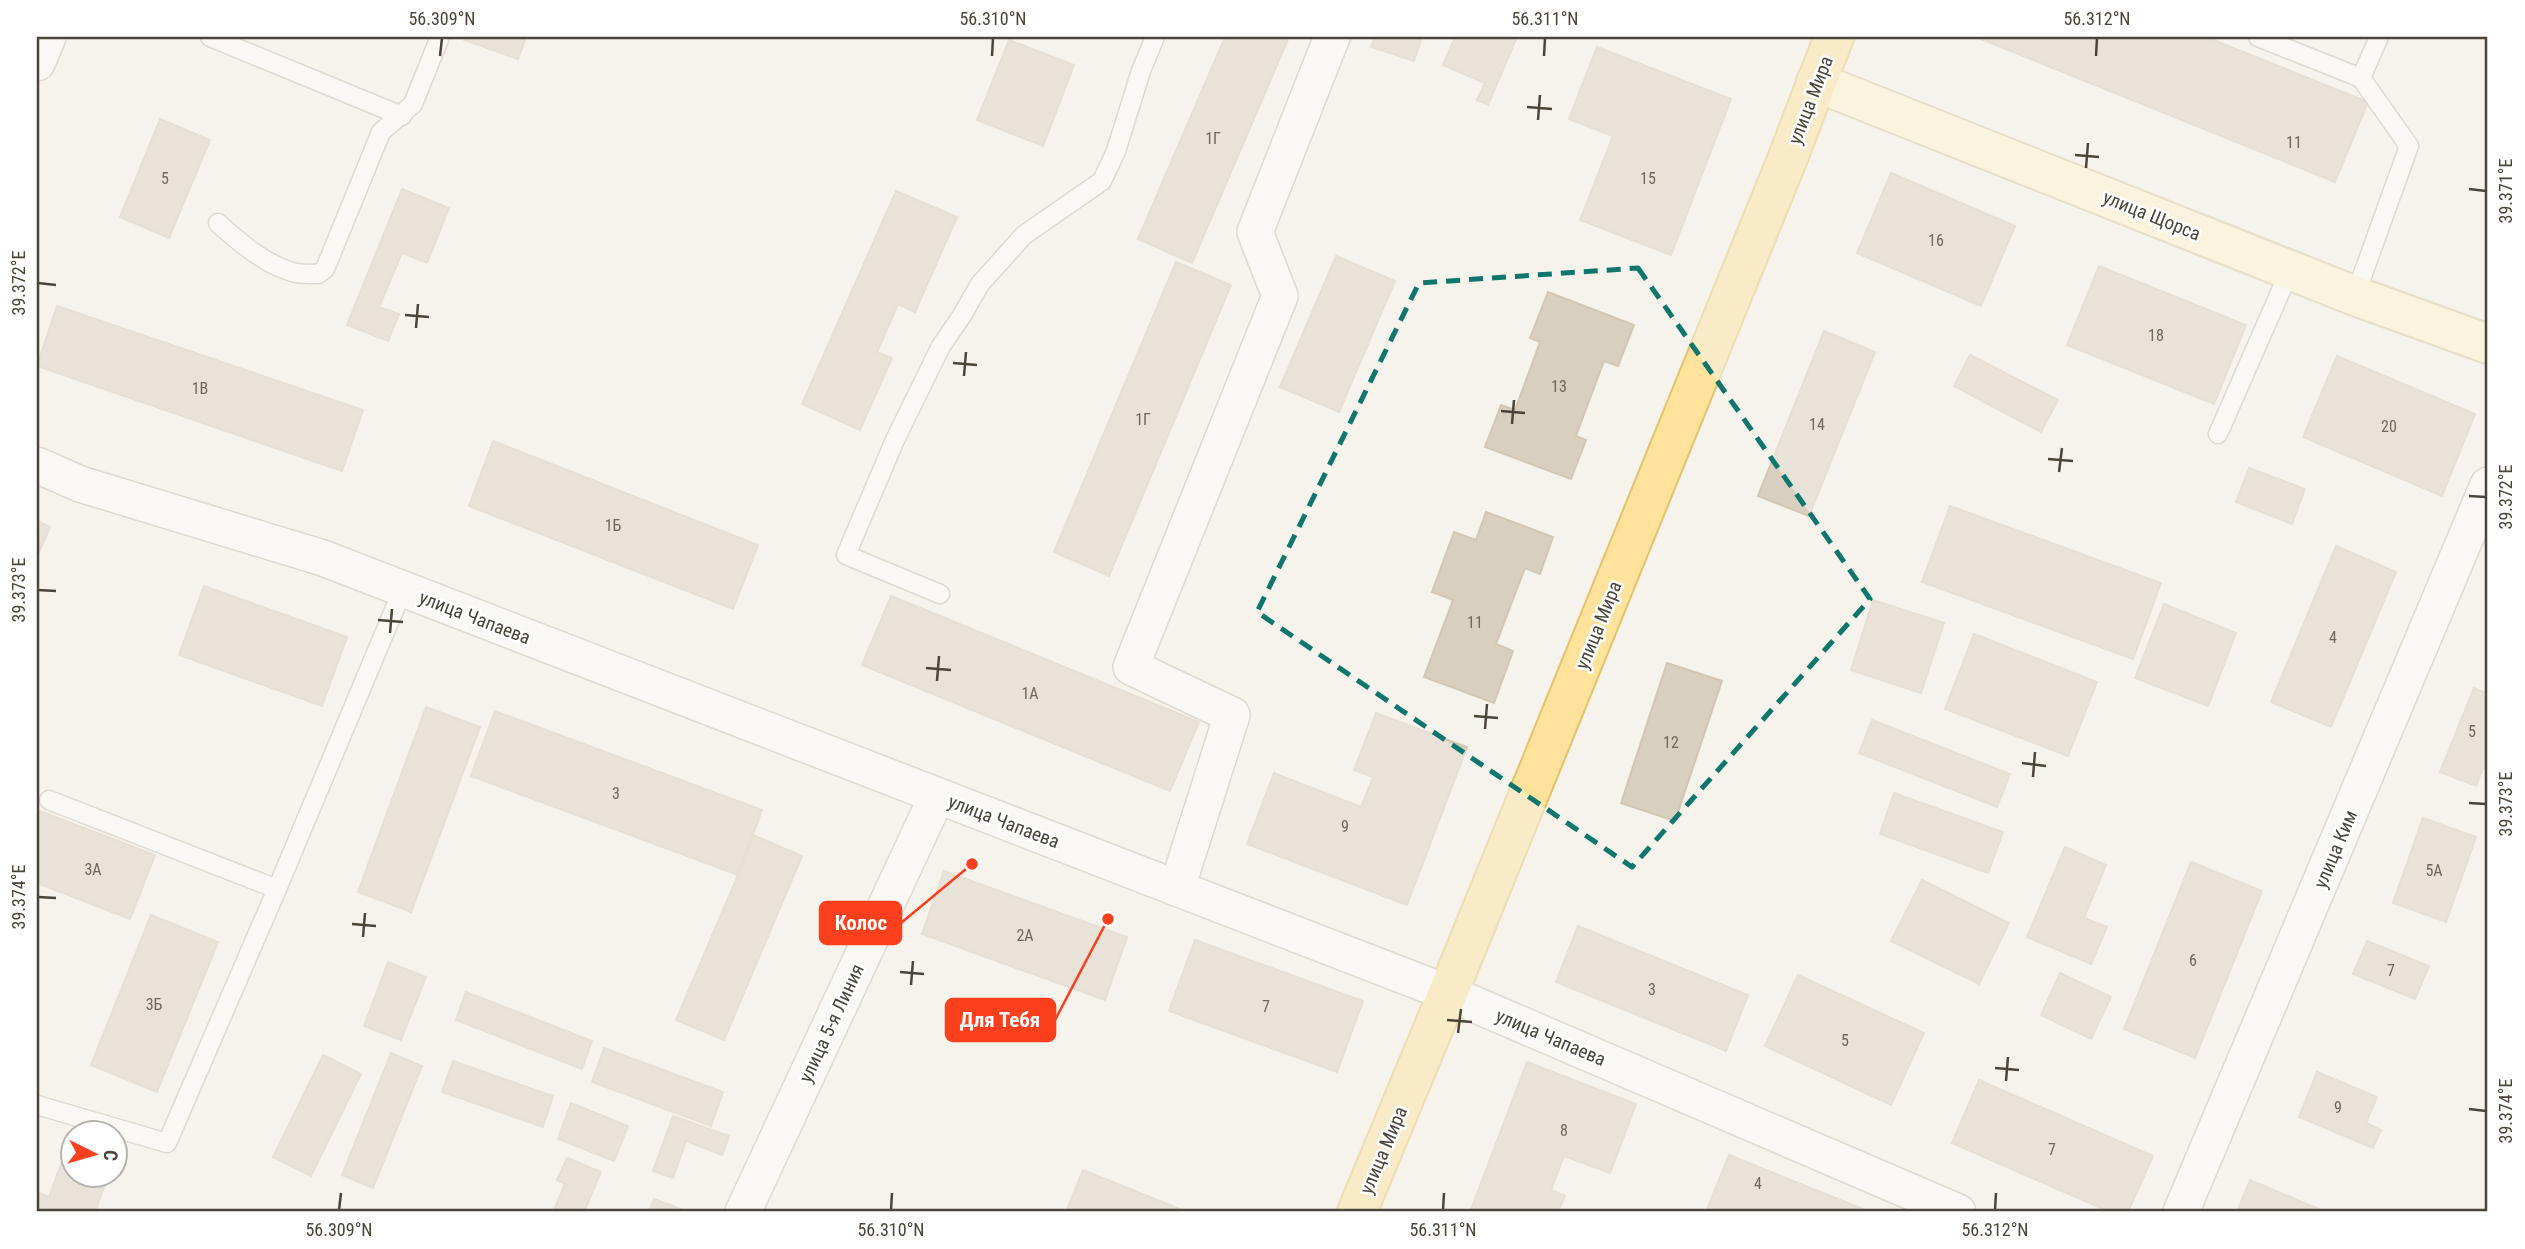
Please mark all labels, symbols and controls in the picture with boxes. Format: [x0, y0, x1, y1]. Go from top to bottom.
text: 56.309°N [408, 8, 476, 29]
text: 56.310°N [959, 8, 1027, 29]
text: 56.311°N [1511, 8, 1579, 29]
text: 56.312°N [2063, 8, 2131, 29]
street label: улица Мира [1783, 53, 1838, 148]
house number: 1Г [1205, 129, 1221, 148]
house number: 11 [2286, 133, 2302, 152]
text: 39.371°E [2495, 159, 2516, 223]
house number: 5 [161, 169, 169, 188]
house number: 15 [1640, 169, 1656, 188]
street label: улица Щорса [2100, 185, 2204, 245]
house number: 16 [1928, 231, 1944, 250]
text: 39.372°E [8, 251, 29, 315]
house number: 18 [2148, 326, 2164, 345]
house number: 13 [1551, 377, 1567, 396]
house number: 1В [192, 379, 208, 398]
house number: 1Г [1135, 410, 1151, 429]
house number: 14 [1809, 415, 1825, 434]
house number: 20 [2381, 417, 2397, 436]
text: 39.372°E [2495, 465, 2516, 529]
house number: 1Б [605, 516, 622, 535]
text: 39.373°E [8, 558, 29, 622]
street label: улица Мира [1570, 578, 1627, 673]
street label: улица Чапаева [416, 586, 534, 649]
house number: 11 [1467, 613, 1483, 632]
house number: 4 [2329, 628, 2337, 647]
house number: 1А [1021, 684, 1039, 703]
house number: 5 [2468, 722, 2476, 741]
house number: 12 [1663, 733, 1679, 752]
text: 39.373°E [2495, 772, 2516, 836]
house number: 3 [612, 784, 620, 803]
street label: улица Чапаева [945, 790, 1063, 853]
street label: улица Ким [2309, 807, 2362, 892]
house number: 9 [1341, 817, 1349, 836]
house number: 3А [84, 860, 102, 879]
house number: 5А [2425, 861, 2443, 880]
text: 39.374°E [8, 865, 29, 929]
callout: Колос [820, 902, 901, 944]
text: Колос [835, 911, 888, 935]
house number: 2А [1016, 926, 1034, 945]
house number: 6 [2189, 951, 2197, 970]
street label: улица 5-я Линия [794, 960, 869, 1086]
house number: 7 [2387, 961, 2395, 980]
house number: 3 [1648, 980, 1656, 999]
house number: 3Б [146, 995, 163, 1014]
house number: 7 [1262, 997, 1270, 1016]
callout: Для Тебя [946, 999, 1055, 1041]
street label: улица Чапаева [1492, 1004, 1609, 1071]
text: Для Тебя [960, 1008, 1040, 1032]
house number: 5 [1841, 1031, 1849, 1050]
text: 39.374°E [2495, 1079, 2516, 1143]
house number: 9 [2334, 1098, 2342, 1117]
street label: улица Мира [1355, 1103, 1412, 1197]
north arrow [60, 1120, 130, 1190]
house number: 8 [1560, 1121, 1568, 1140]
house number: 7 [2048, 1140, 2056, 1159]
text: С [98, 1149, 122, 1162]
house number: 4 [1754, 1174, 1762, 1193]
text: 56.309°N [305, 1219, 373, 1240]
text: 56.310°N [857, 1219, 925, 1240]
text: 56.311°N [1409, 1219, 1477, 1240]
text: 56.312°N [1961, 1219, 2029, 1240]

